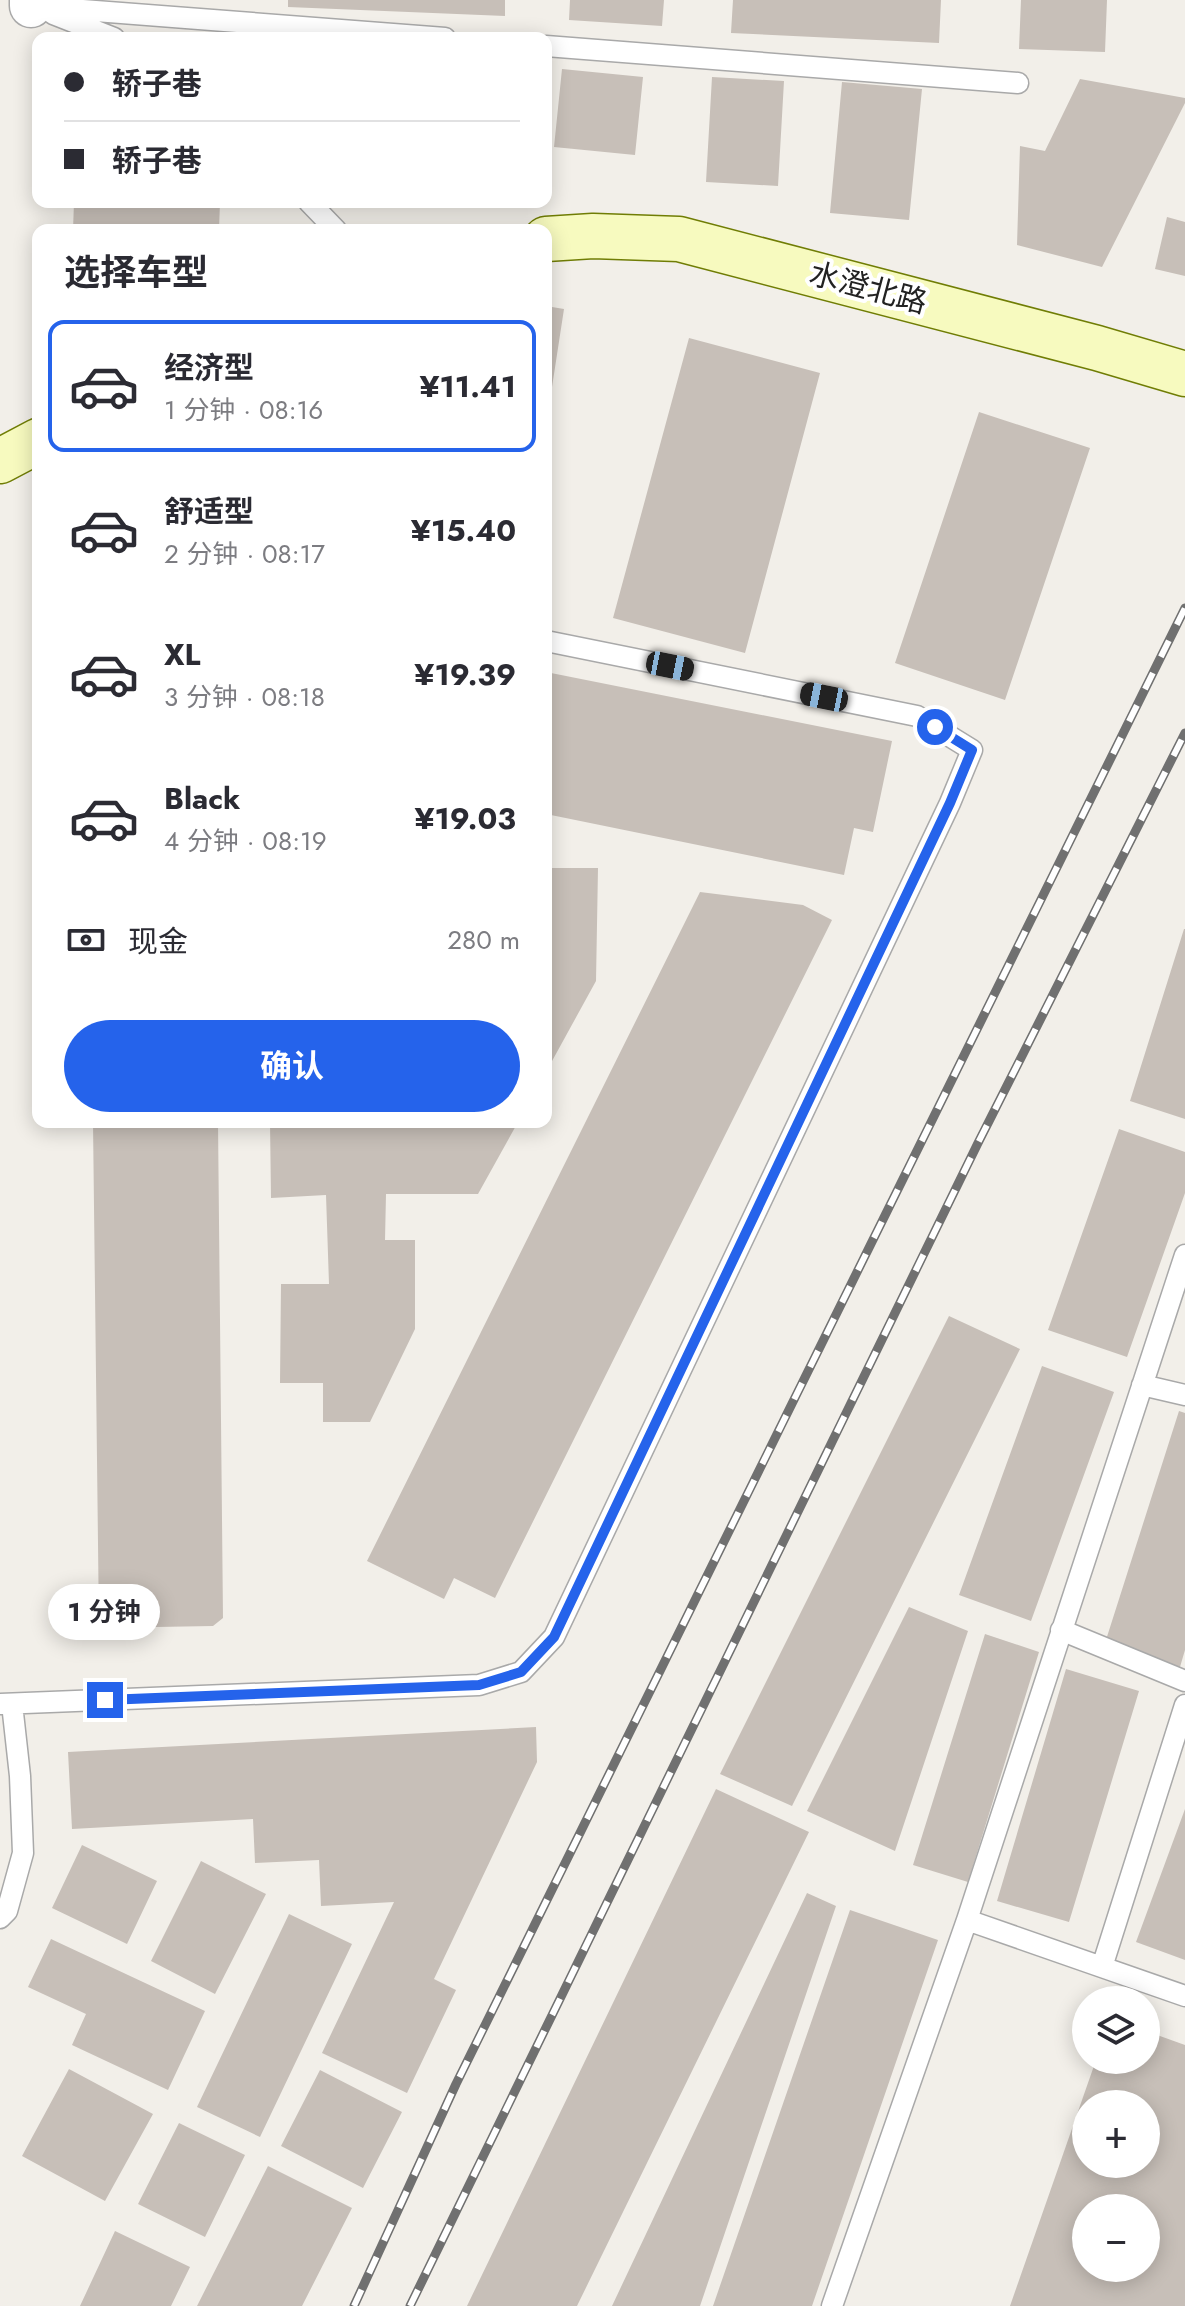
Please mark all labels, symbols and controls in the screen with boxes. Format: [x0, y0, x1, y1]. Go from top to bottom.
text: 轿子巷 [112, 62, 202, 105]
text: 轿子巷 [112, 139, 202, 182]
text: 选择车型 [64, 246, 208, 298]
street label: 水澄北路 [805, 251, 932, 324]
text: 经济型 [164, 346, 254, 389]
icon: car [68, 350, 140, 422]
text: ¥11.41 [420, 365, 516, 408]
text: 1 分钟 · 08:16 [164, 391, 323, 429]
text: 舒适型 [164, 490, 254, 533]
icon: car [68, 494, 140, 566]
text: ¥15.40 [411, 509, 516, 552]
text: 2 分钟 · 08:17 [164, 535, 325, 573]
text: XL [164, 633, 200, 676]
icon: car [68, 638, 140, 710]
car [644, 650, 696, 682]
text: ¥19.39 [414, 653, 516, 696]
text: 3 分钟 · 08:18 [164, 678, 325, 716]
car [798, 681, 850, 713]
route start [917, 709, 953, 745]
text: Black [164, 777, 240, 820]
icon: car [68, 782, 140, 854]
text: ¥19.03 [415, 797, 516, 840]
text: 4 分钟 · 08:19 [164, 822, 327, 860]
icon: cash [64, 918, 108, 962]
text: 现金 [128, 920, 188, 963]
text: 280 m [447, 921, 520, 959]
button: 确认 [64, 1020, 520, 1112]
callout: 1 分钟 [49, 1584, 161, 1640]
text: 1 分钟 [67, 1593, 141, 1631]
route end [87, 1682, 123, 1718]
map controls [1072, 1986, 1160, 2282]
button: layers [1072, 1986, 1160, 2074]
button: + [1072, 2090, 1160, 2178]
button: − [1072, 2194, 1160, 2282]

